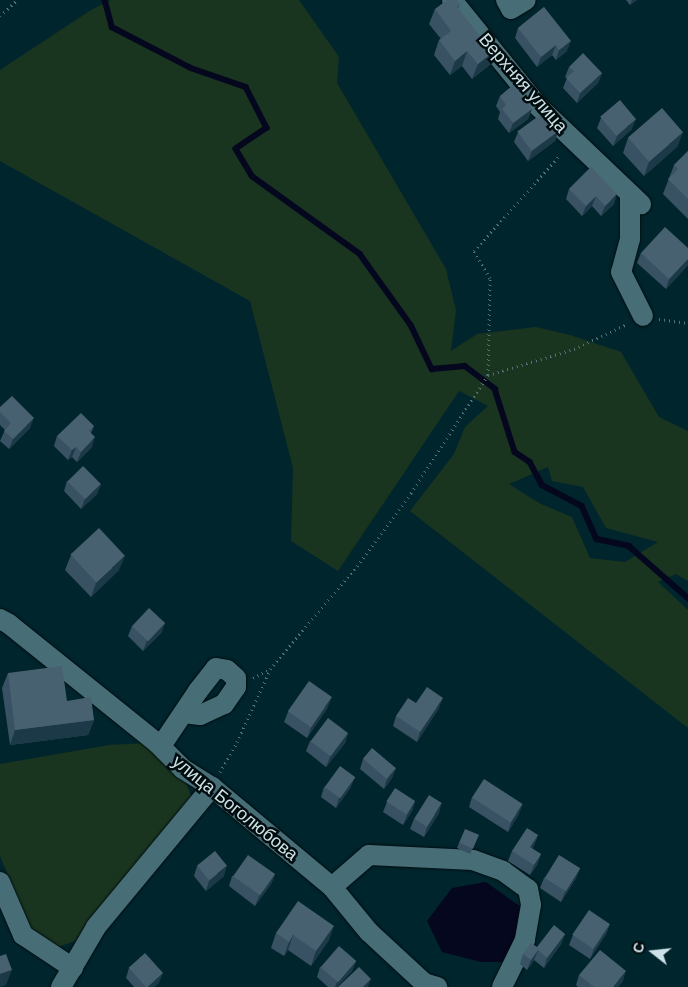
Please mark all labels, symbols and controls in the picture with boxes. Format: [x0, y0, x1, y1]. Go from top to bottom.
street label: Верхняя улица [474, 29, 572, 137]
street label: улица Боголюбова [168, 751, 302, 865]
north arrow [628, 927, 678, 977]
text: С [629, 941, 649, 955]

